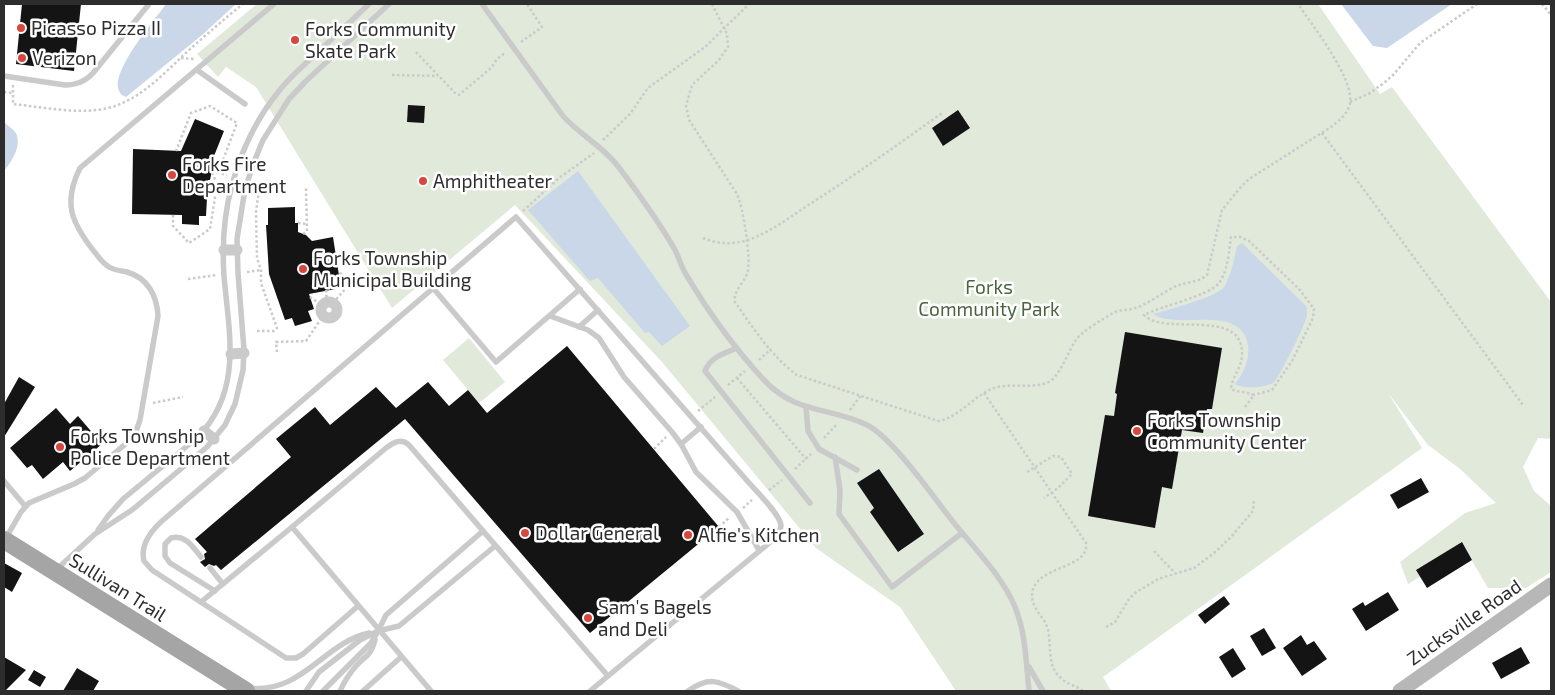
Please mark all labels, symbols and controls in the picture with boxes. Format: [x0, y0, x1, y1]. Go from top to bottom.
place label: Picasso Pizza II [31, 16, 161, 39]
place label: Forks Community Skate Park [305, 17, 456, 62]
marker: Picasso Pizza II [15, 22, 27, 34]
marker: Forks Community Skate Park [289, 34, 301, 46]
place label: Verizon [32, 46, 97, 69]
marker: Verizon [16, 52, 28, 64]
place label: Forks Fire Department [182, 152, 286, 197]
marker: Forks Fire Department [166, 169, 178, 181]
place label: Amphitheater [433, 169, 553, 192]
marker: Amphitheater [417, 175, 429, 187]
place label: Forks Township Municipal Building [313, 246, 472, 291]
marker: Forks Township Municipal Building [297, 263, 309, 275]
park label: Forks Community Park [918, 275, 1060, 320]
place label: Forks Township Community Center [1147, 408, 1307, 453]
place label: Forks Township Police Department [70, 424, 230, 469]
marker: Forks Township Community Center [1131, 425, 1143, 437]
marker: Forks Township Police Department [54, 441, 66, 453]
place label: Dollar General [535, 521, 659, 544]
place label: Alfie's Kitchen [698, 523, 820, 546]
marker: Dollar General [519, 527, 531, 539]
marker: Alfie's Kitchen [682, 529, 694, 541]
street label: Sullivan Trail [65, 548, 171, 626]
street label: Zucksville Road [1402, 574, 1525, 670]
place label: Sam's Bagels and Deli [598, 595, 712, 640]
marker: Sam's Bagels and Deli [582, 612, 594, 624]

